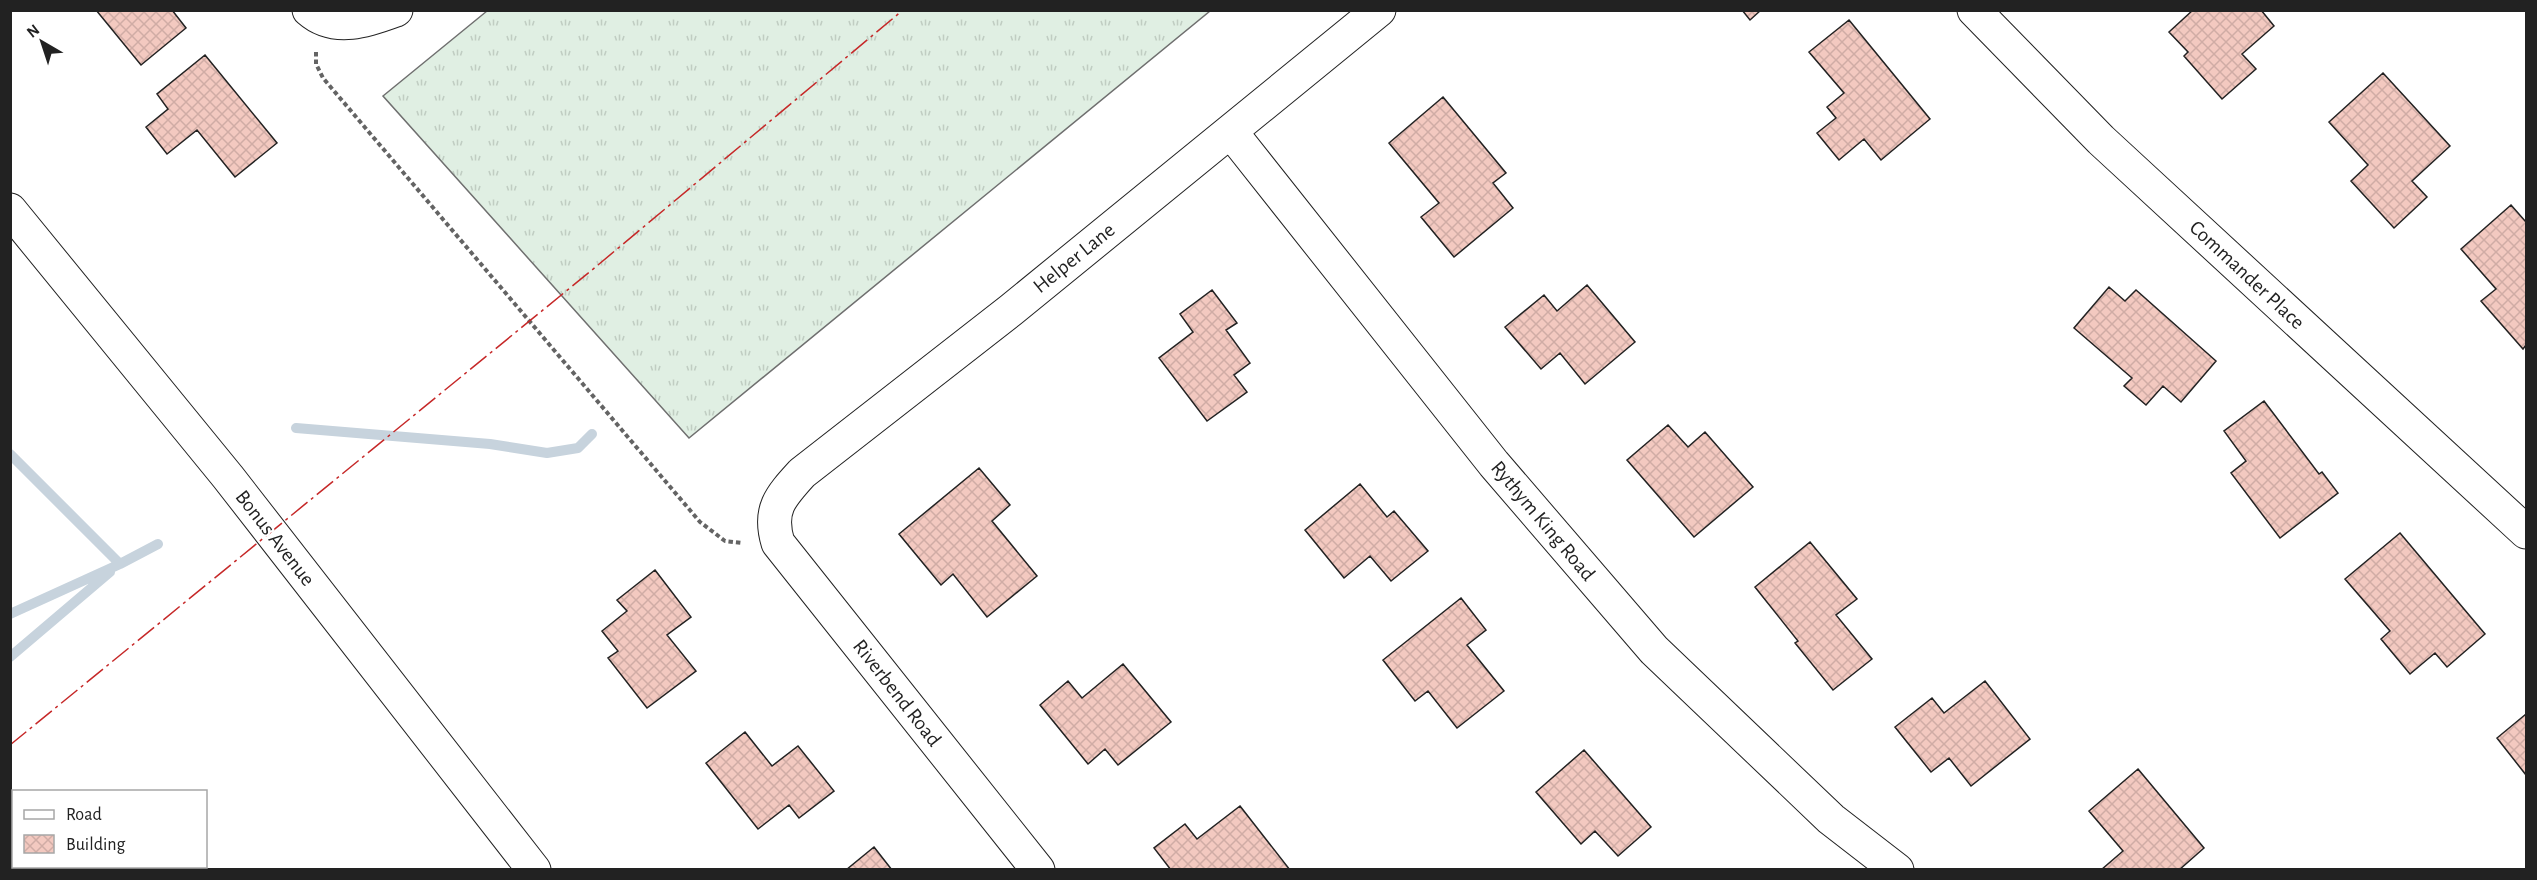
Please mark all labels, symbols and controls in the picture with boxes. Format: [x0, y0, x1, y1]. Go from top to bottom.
north arrow [12, 12, 72, 72]
text: N [24, 21, 43, 41]
street label: Commander Place [2185, 217, 2309, 333]
street label: Helper Lane [1029, 219, 1119, 297]
street label: Rythym King Road [1487, 457, 1599, 585]
street label: Bonus Avenue [231, 486, 319, 590]
street label: Riverbend Road [849, 636, 945, 750]
legend [12, 790, 207, 868]
text: Road [66, 806, 102, 824]
text: Building [66, 836, 126, 854]

